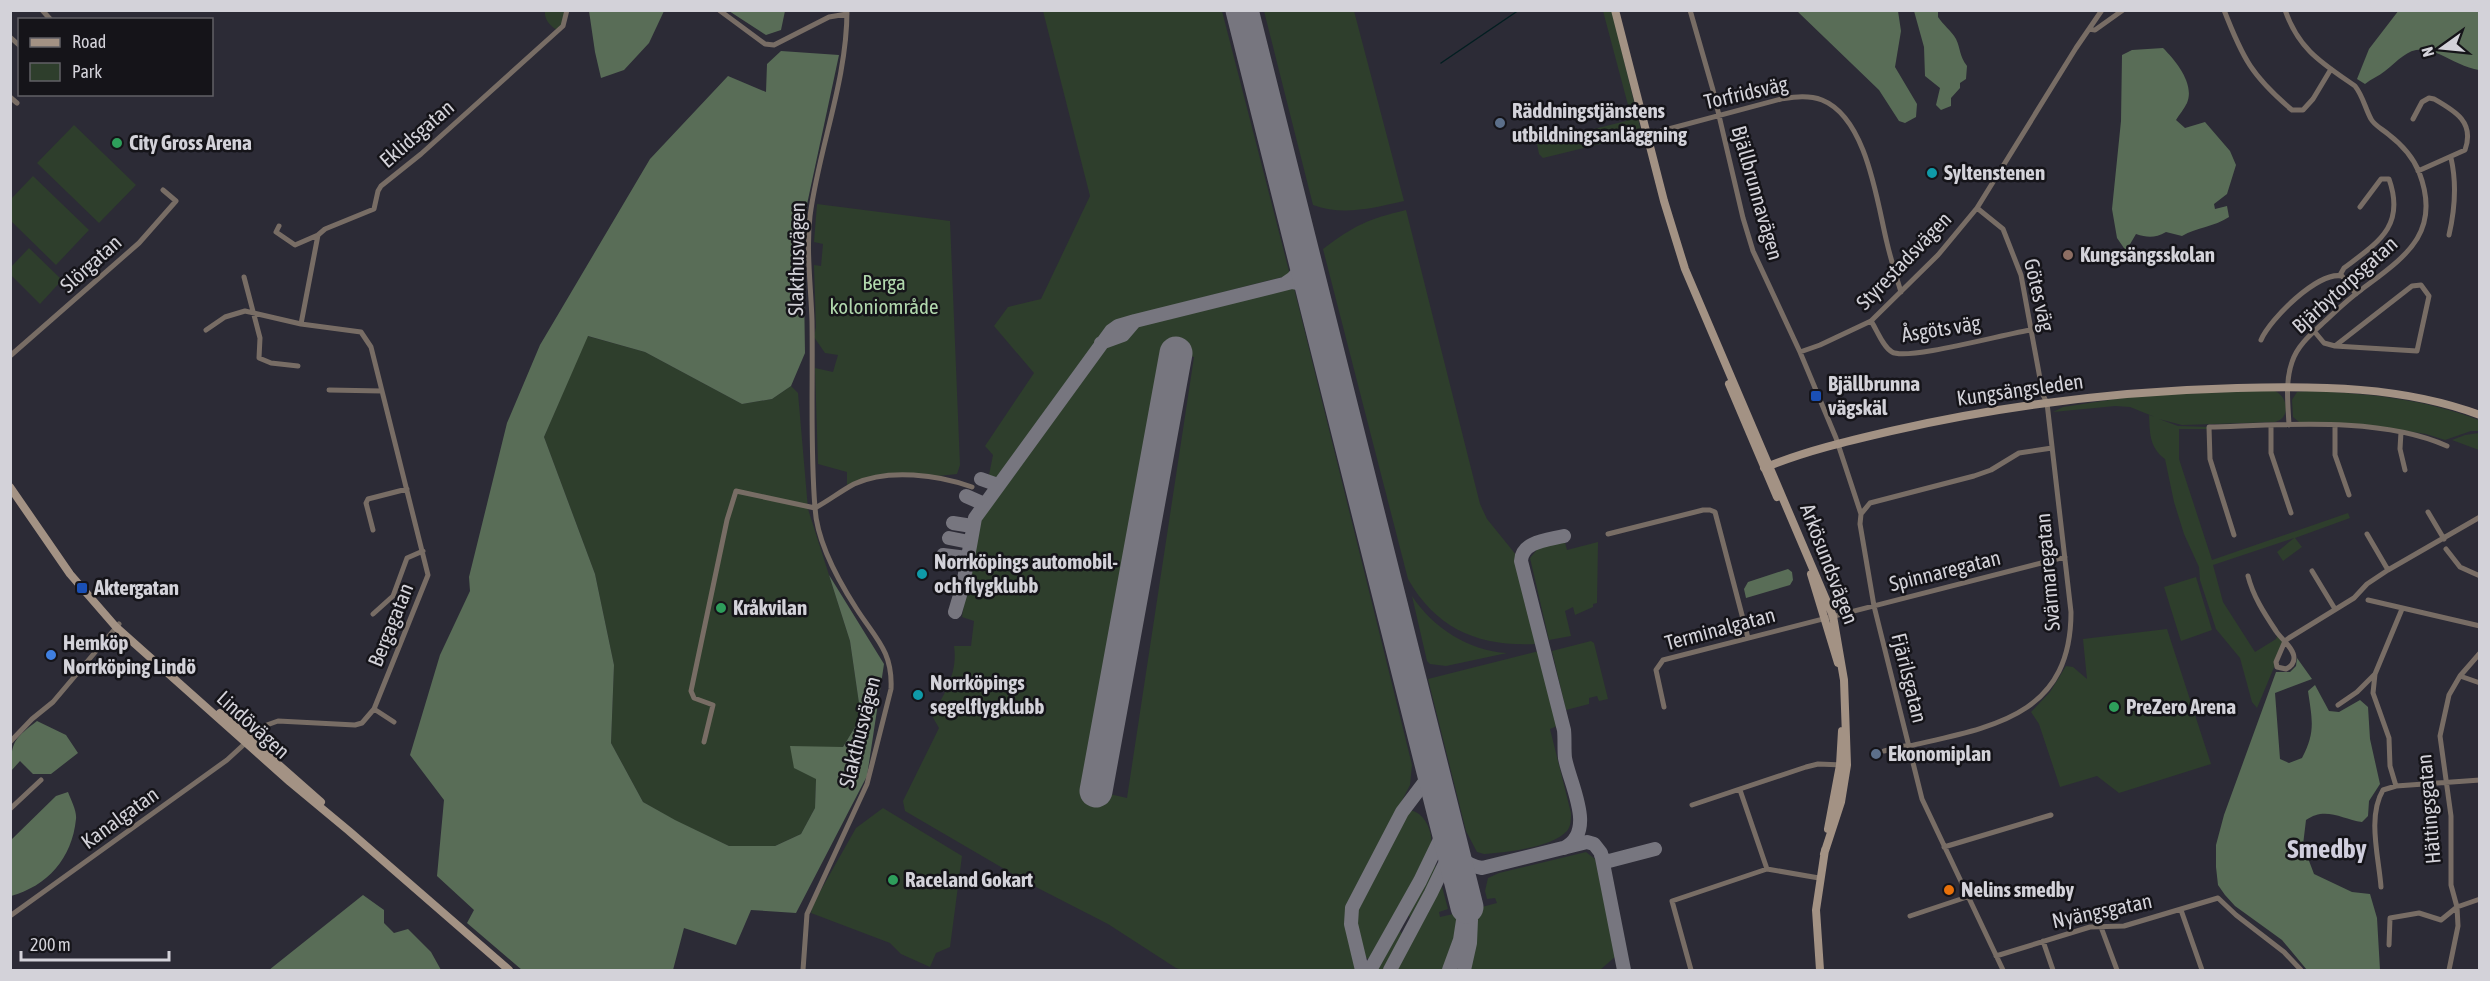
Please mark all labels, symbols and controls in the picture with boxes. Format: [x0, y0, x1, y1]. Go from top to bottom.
legend [18, 18, 213, 96]
north arrow [2412, 18, 2472, 78]
text: Road [72, 31, 106, 52]
text: N [2418, 45, 2437, 59]
text: Park [72, 61, 102, 82]
street label: Torfridsväg [1702, 71, 1790, 113]
street label: Eklidsgatan [374, 95, 458, 172]
place label: Räddningstjänstens utbildningsanläggning [1512, 98, 1688, 146]
marker: Räddningstjänstens utbildningsanläggning [1493, 116, 1507, 130]
street label: Bjällbrunnavägen [1727, 123, 1789, 263]
place label: City Gross Arena [129, 130, 252, 154]
marker: City Gross Arena [110, 136, 124, 150]
place label: Syltenstenen [1944, 160, 2045, 184]
marker: Syltenstenen [1925, 166, 1939, 180]
street label: Slakthusvägen [783, 202, 809, 316]
street label: Styrestadsvägen [1851, 207, 1956, 314]
street label: Slörgatan [55, 230, 126, 297]
street label: Bjärbytorpsgatan [2287, 231, 2402, 338]
place label: Kungsängsskolan [2080, 242, 2215, 266]
marker: Kungsängsskolan [2061, 248, 2075, 262]
street label: Götes väg [2020, 256, 2060, 333]
park label: Berga koloniområde [830, 270, 938, 318]
street label: Åsgöts väg [1900, 310, 1982, 346]
street label: Kungsängsleden [1955, 368, 2085, 410]
place label: Bjällbrunna vägskäl [1828, 371, 1920, 419]
marker: Bjällbrunna vägskäl [1809, 389, 1823, 403]
street label: Arkösundsvägen [1796, 500, 1864, 627]
street label: Svärmaregatan [2030, 512, 2064, 632]
street label: Spinnaregatan [1887, 545, 2003, 595]
place label: Norrköpings automobil- och flygklubb [934, 549, 1118, 597]
marker: Norrköpings automobil- och flygklubb [915, 567, 929, 581]
place label: Aktergatan [93, 575, 179, 599]
street label: Bergagatan [362, 579, 418, 670]
marker: Aktergatan [75, 581, 89, 595]
place label: Kråkvilan [733, 595, 807, 619]
marker: Kråkvilan [714, 601, 728, 615]
street label: Terminalgatan [1662, 602, 1778, 654]
place label: Hemköp Norrköping Lindö [63, 630, 196, 678]
street label: Fjärilsgatan [1887, 630, 1933, 725]
marker: Hemköp Norrköping Lindö [44, 648, 58, 662]
place label: Norrköpings segelflygklubb [930, 670, 1044, 718]
street label: Slakthusvägen [834, 674, 884, 790]
street label: Lindövägen [212, 685, 295, 763]
marker: Norrköpings segelflygklubb [911, 688, 925, 702]
place label: PreZero Arena [2126, 694, 2236, 718]
marker: PreZero Arena [2107, 700, 2121, 714]
place label: Ekonomiplan [1888, 741, 1991, 765]
marker: Ekonomiplan [1869, 747, 1883, 761]
street label: Hättingsgatan [2411, 753, 2445, 865]
street label: Kanalgatan [76, 781, 163, 853]
district label: Smedby [2287, 833, 2367, 864]
place label: Raceland Gokart [905, 867, 1033, 891]
marker: Raceland Gokart [886, 873, 900, 887]
place label: Nelins smedby [1961, 877, 2074, 901]
marker: Nelins smedby [1942, 883, 1956, 897]
street label: Nyängsgatan [2050, 888, 2154, 932]
scale bar [21, 924, 170, 962]
text: 200 m [30, 934, 71, 955]

